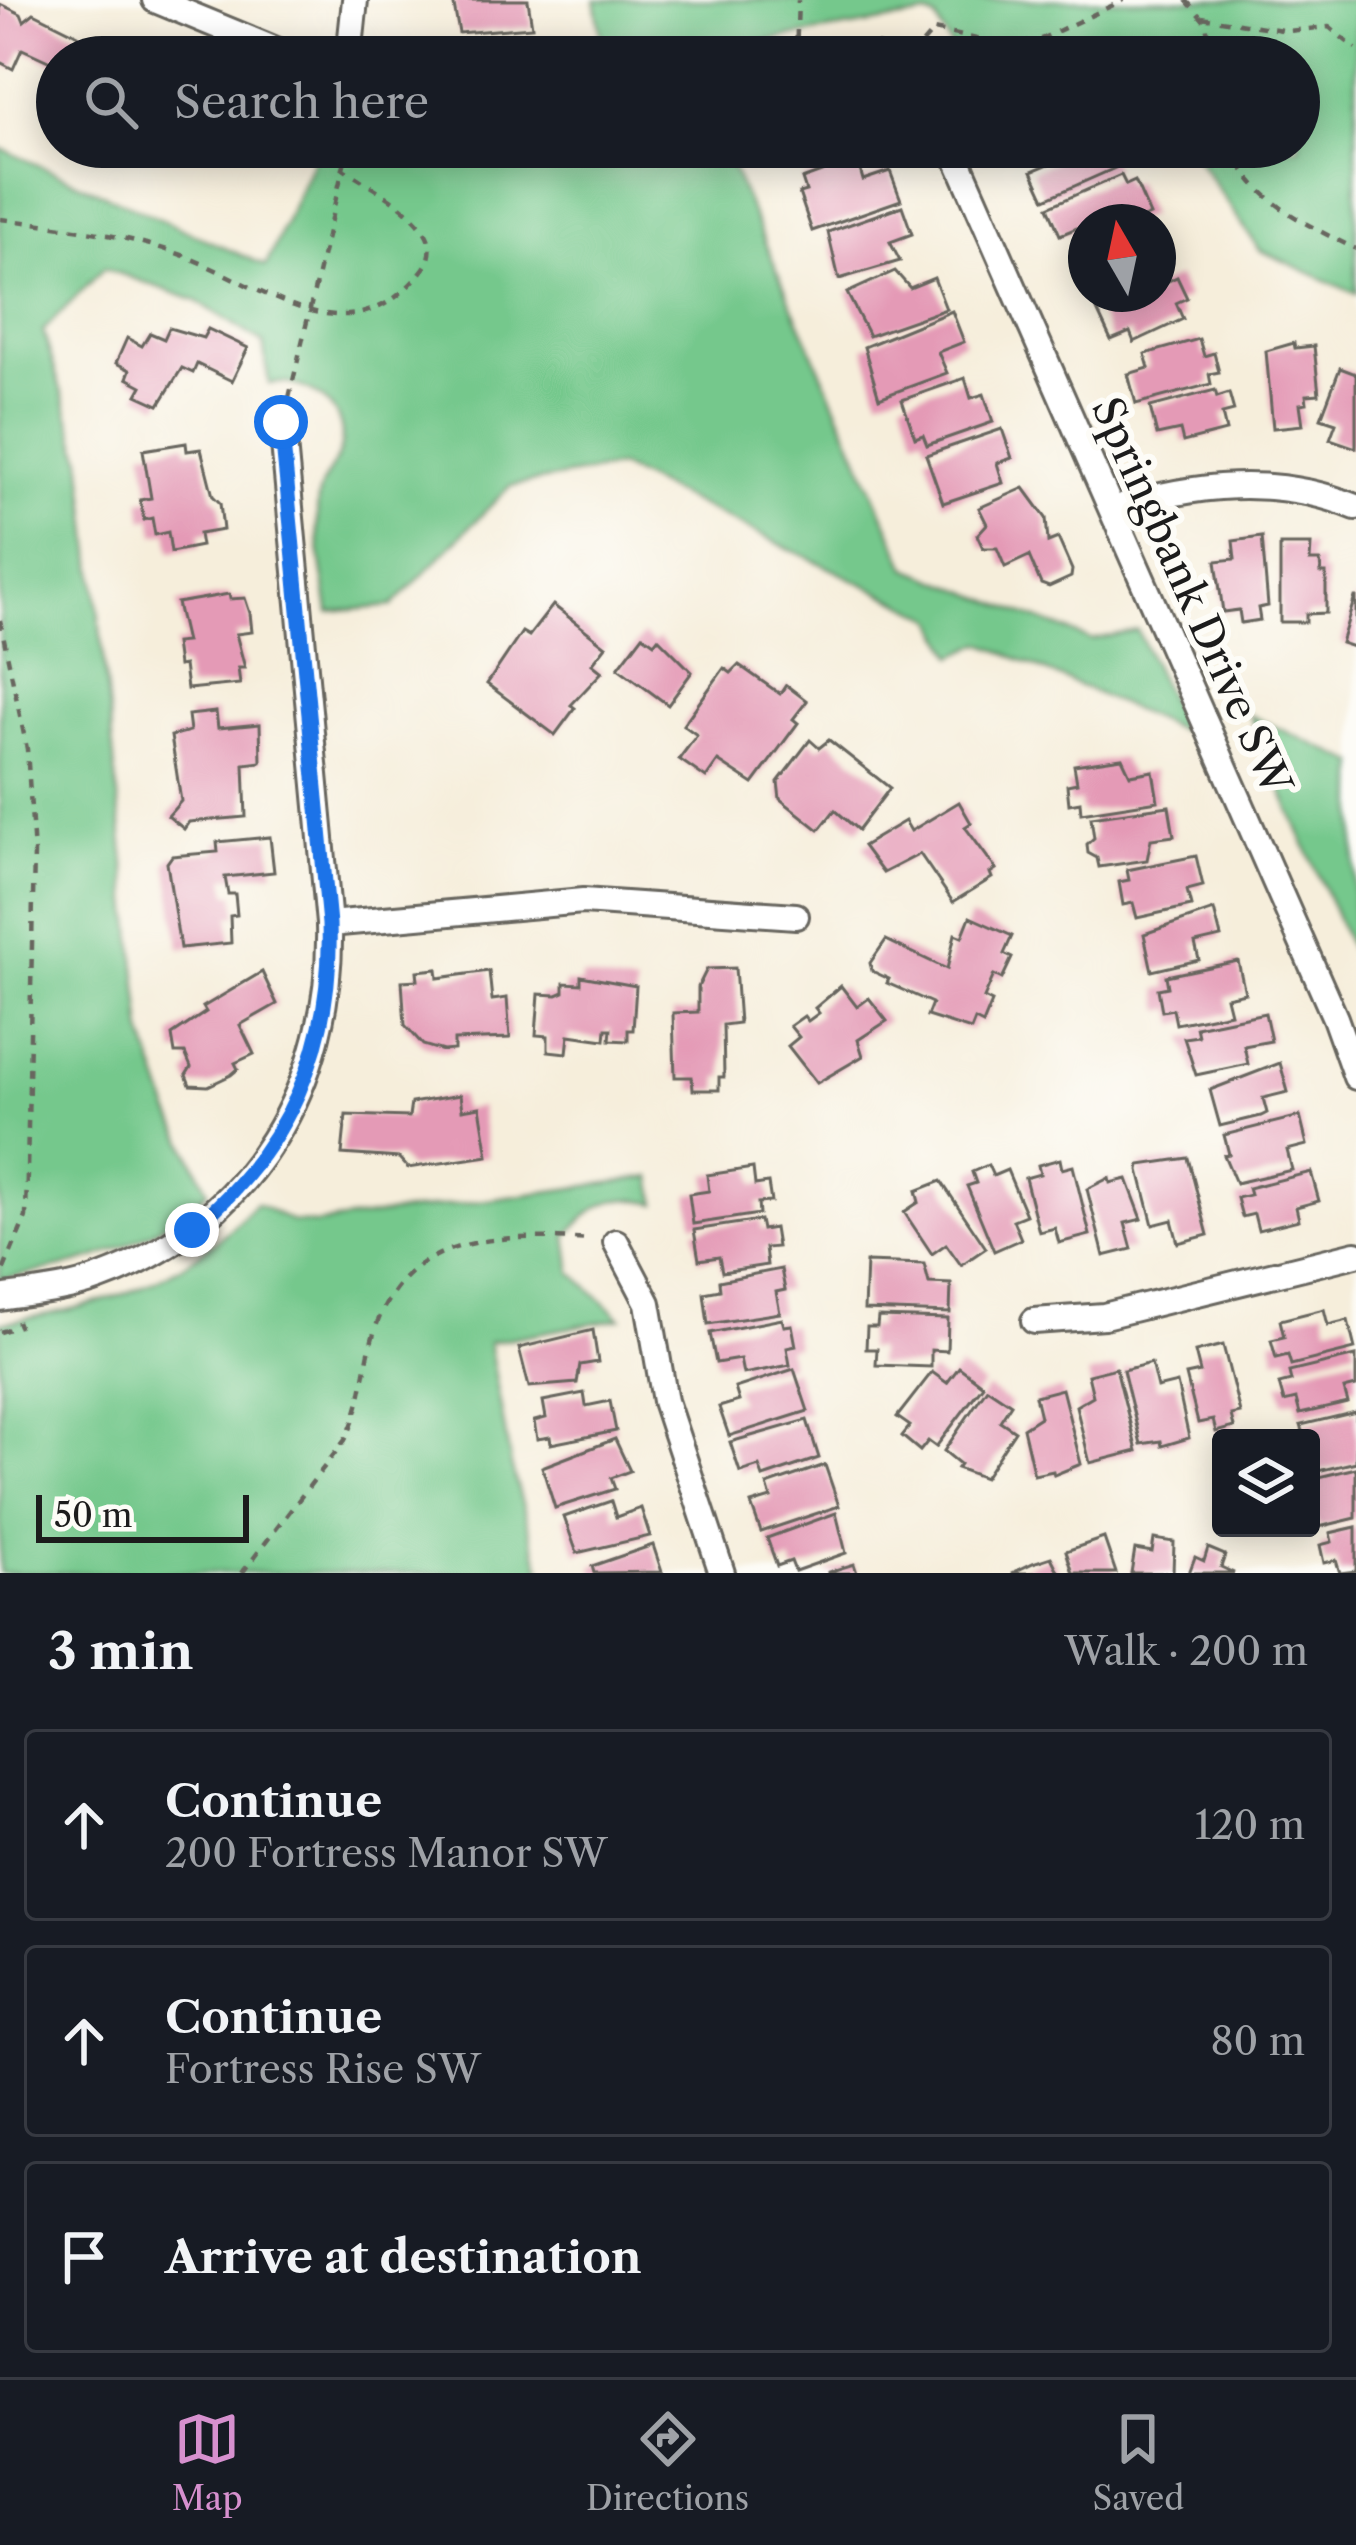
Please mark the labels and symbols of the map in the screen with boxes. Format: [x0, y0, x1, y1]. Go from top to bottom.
north arrow [1068, 204, 1176, 312]
street label: Springbank Drive SW [1081, 389, 1304, 804]
route start [254, 395, 308, 449]
route end [165, 1203, 219, 1257]
scale bar [36, 1489, 249, 1542]

